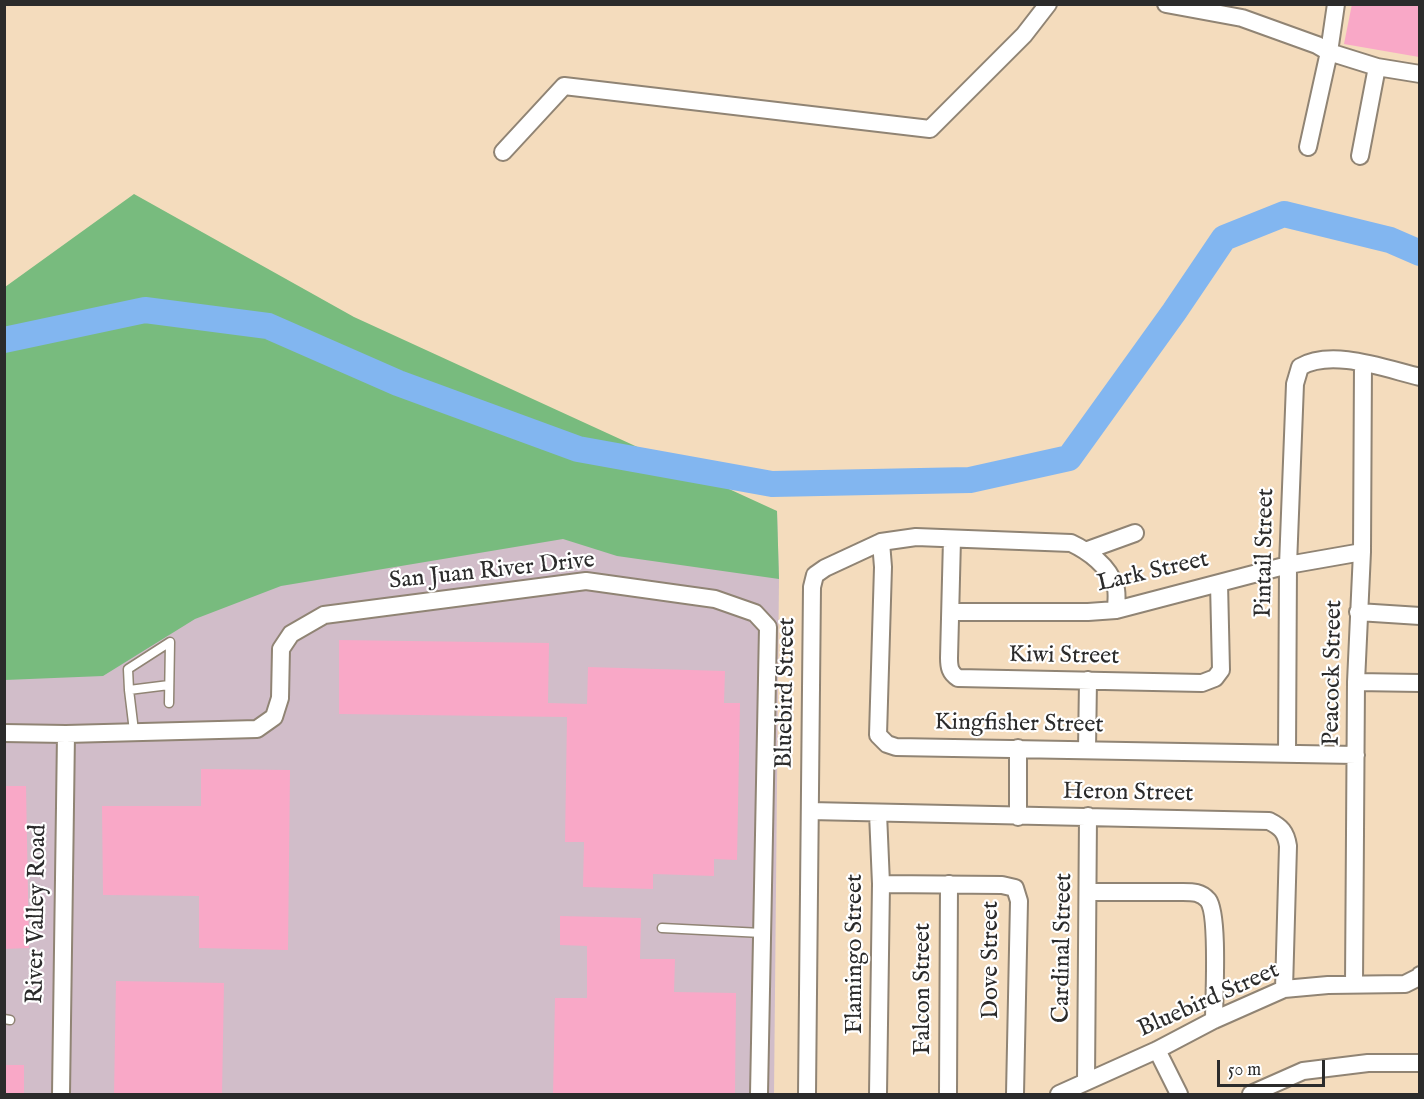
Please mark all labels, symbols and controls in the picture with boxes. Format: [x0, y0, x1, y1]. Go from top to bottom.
street label: Pintail Street [1250, 488, 1282, 618]
street label: Lark Street [1094, 546, 1212, 600]
street label: San Juan River Drive [388, 547, 596, 597]
street label: Peacock Street [1318, 600, 1350, 746]
street label: Bluebird Street [771, 617, 803, 769]
street label: Kiwi Street [1008, 642, 1120, 672]
street label: Kingfisher Street [934, 709, 1104, 741]
street label: Heron Street [1062, 778, 1194, 810]
street label: River Valley Road [22, 824, 54, 1004]
street label: Cardinal Street [1048, 873, 1080, 1023]
street label: Flamingo Street [842, 874, 870, 1034]
street label: Dove Street [978, 901, 1006, 1019]
street label: Falcon Street [910, 923, 938, 1055]
street label: Bluebird Street [1134, 957, 1284, 1045]
scale bar [1220, 1048, 1328, 1086]
text: 50 m [1228, 1059, 1261, 1082]

